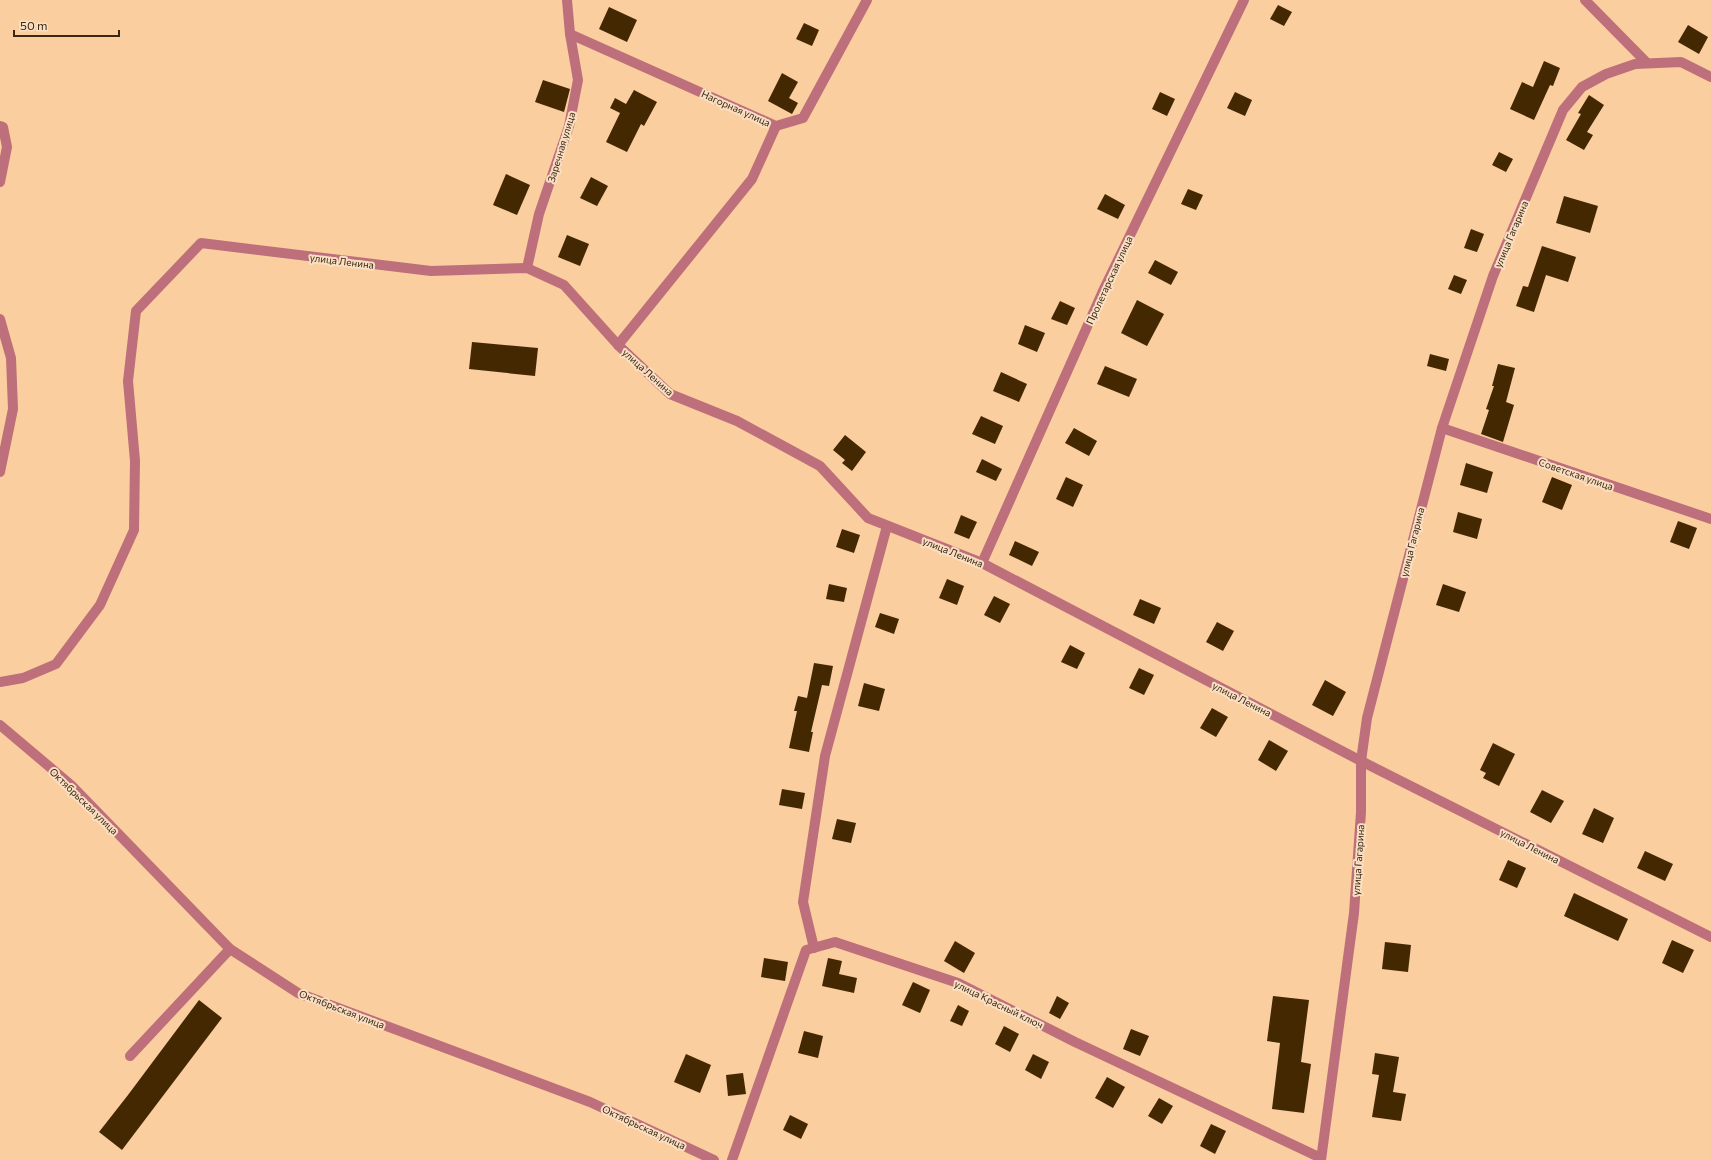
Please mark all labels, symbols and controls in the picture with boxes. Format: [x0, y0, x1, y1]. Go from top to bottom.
scale bar [14, 12, 119, 38]
text: 50 m [20, 18, 48, 32]
street label: Нагорная улица [700, 87, 772, 129]
street label: Заречная улица [545, 110, 577, 184]
street label: улица Гагарина [1492, 199, 1530, 269]
street label: Пролетарская улица [1083, 234, 1135, 326]
street label: улица Ленина [309, 251, 375, 271]
street label: улица Ленина [620, 346, 676, 398]
street label: Советская улица [1537, 456, 1615, 492]
street label: улица Гагарина [1398, 506, 1426, 578]
street label: улица Ленина [921, 534, 985, 570]
street label: улица Ленина [1211, 679, 1273, 719]
street label: Октябрьская улица [47, 765, 121, 837]
street label: улица Гагарина [1350, 824, 1366, 896]
street label: улица Ленина [1499, 826, 1561, 866]
street label: улица Красный ключ [953, 977, 1045, 1031]
street label: Октябрьская улица [298, 987, 386, 1031]
street label: Октябрьская улица [600, 1102, 688, 1152]

